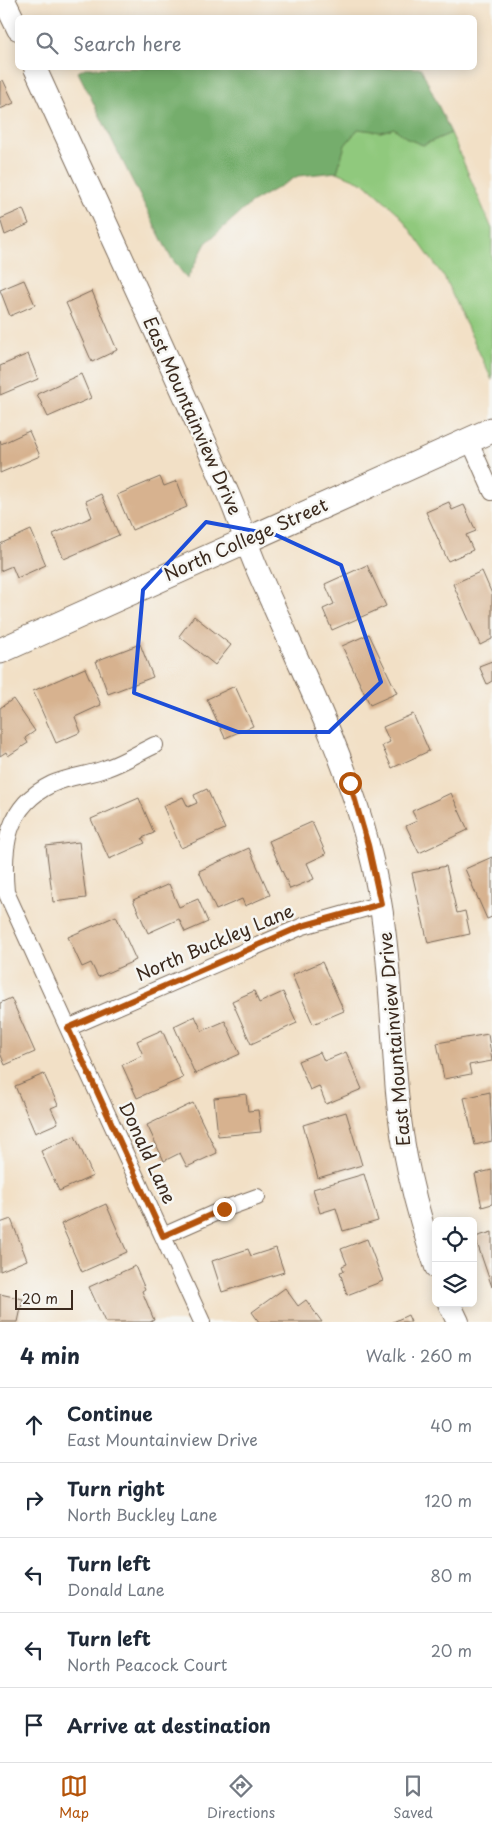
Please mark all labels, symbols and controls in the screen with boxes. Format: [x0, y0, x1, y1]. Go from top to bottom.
search box [15, 15, 477, 70]
icon: search [33, 29, 61, 57]
text: Search here [73, 29, 182, 57]
street label: East Mountainview Drive [137, 312, 249, 519]
street label: North College Street [159, 490, 332, 587]
route start [339, 772, 362, 795]
street label: North Buckley Lane [131, 896, 298, 987]
street label: East Mountainview Drive [371, 931, 416, 1147]
street label: Donald Lane [113, 1097, 184, 1208]
route end [213, 1198, 236, 1221]
map controls [432, 1217, 477, 1307]
button: locate [432, 1217, 477, 1262]
button: layers [432, 1262, 477, 1307]
scale bar [15, 1287, 72, 1310]
text: 20 m [22, 1288, 58, 1309]
text: 4 min [20, 1339, 80, 1371]
text: Walk · 260 m [366, 1343, 472, 1367]
text: Continue [67, 1399, 153, 1427]
icon: ahead [20, 1411, 48, 1439]
text: 40 m [430, 1413, 472, 1437]
text: East Mountainview Drive [67, 1427, 258, 1451]
text: Turn right [67, 1474, 165, 1502]
icon: right [20, 1486, 48, 1514]
text: 120 m [425, 1488, 472, 1512]
text: North Buckley Lane [67, 1502, 218, 1526]
text: Turn left [67, 1549, 151, 1577]
icon: left [20, 1561, 48, 1589]
text: 80 m [430, 1563, 472, 1587]
text: Donald Lane [67, 1577, 165, 1601]
text: Turn left [67, 1624, 151, 1652]
icon: left [20, 1636, 48, 1664]
text: 20 m [431, 1638, 472, 1662]
text: North Peacock Court [67, 1652, 227, 1676]
icon: arrive [20, 1711, 48, 1739]
text: Arrive at destination [67, 1711, 271, 1739]
tab: Map [59, 1772, 89, 1823]
tab: Directions [207, 1772, 275, 1823]
tab: Saved [393, 1772, 433, 1823]

